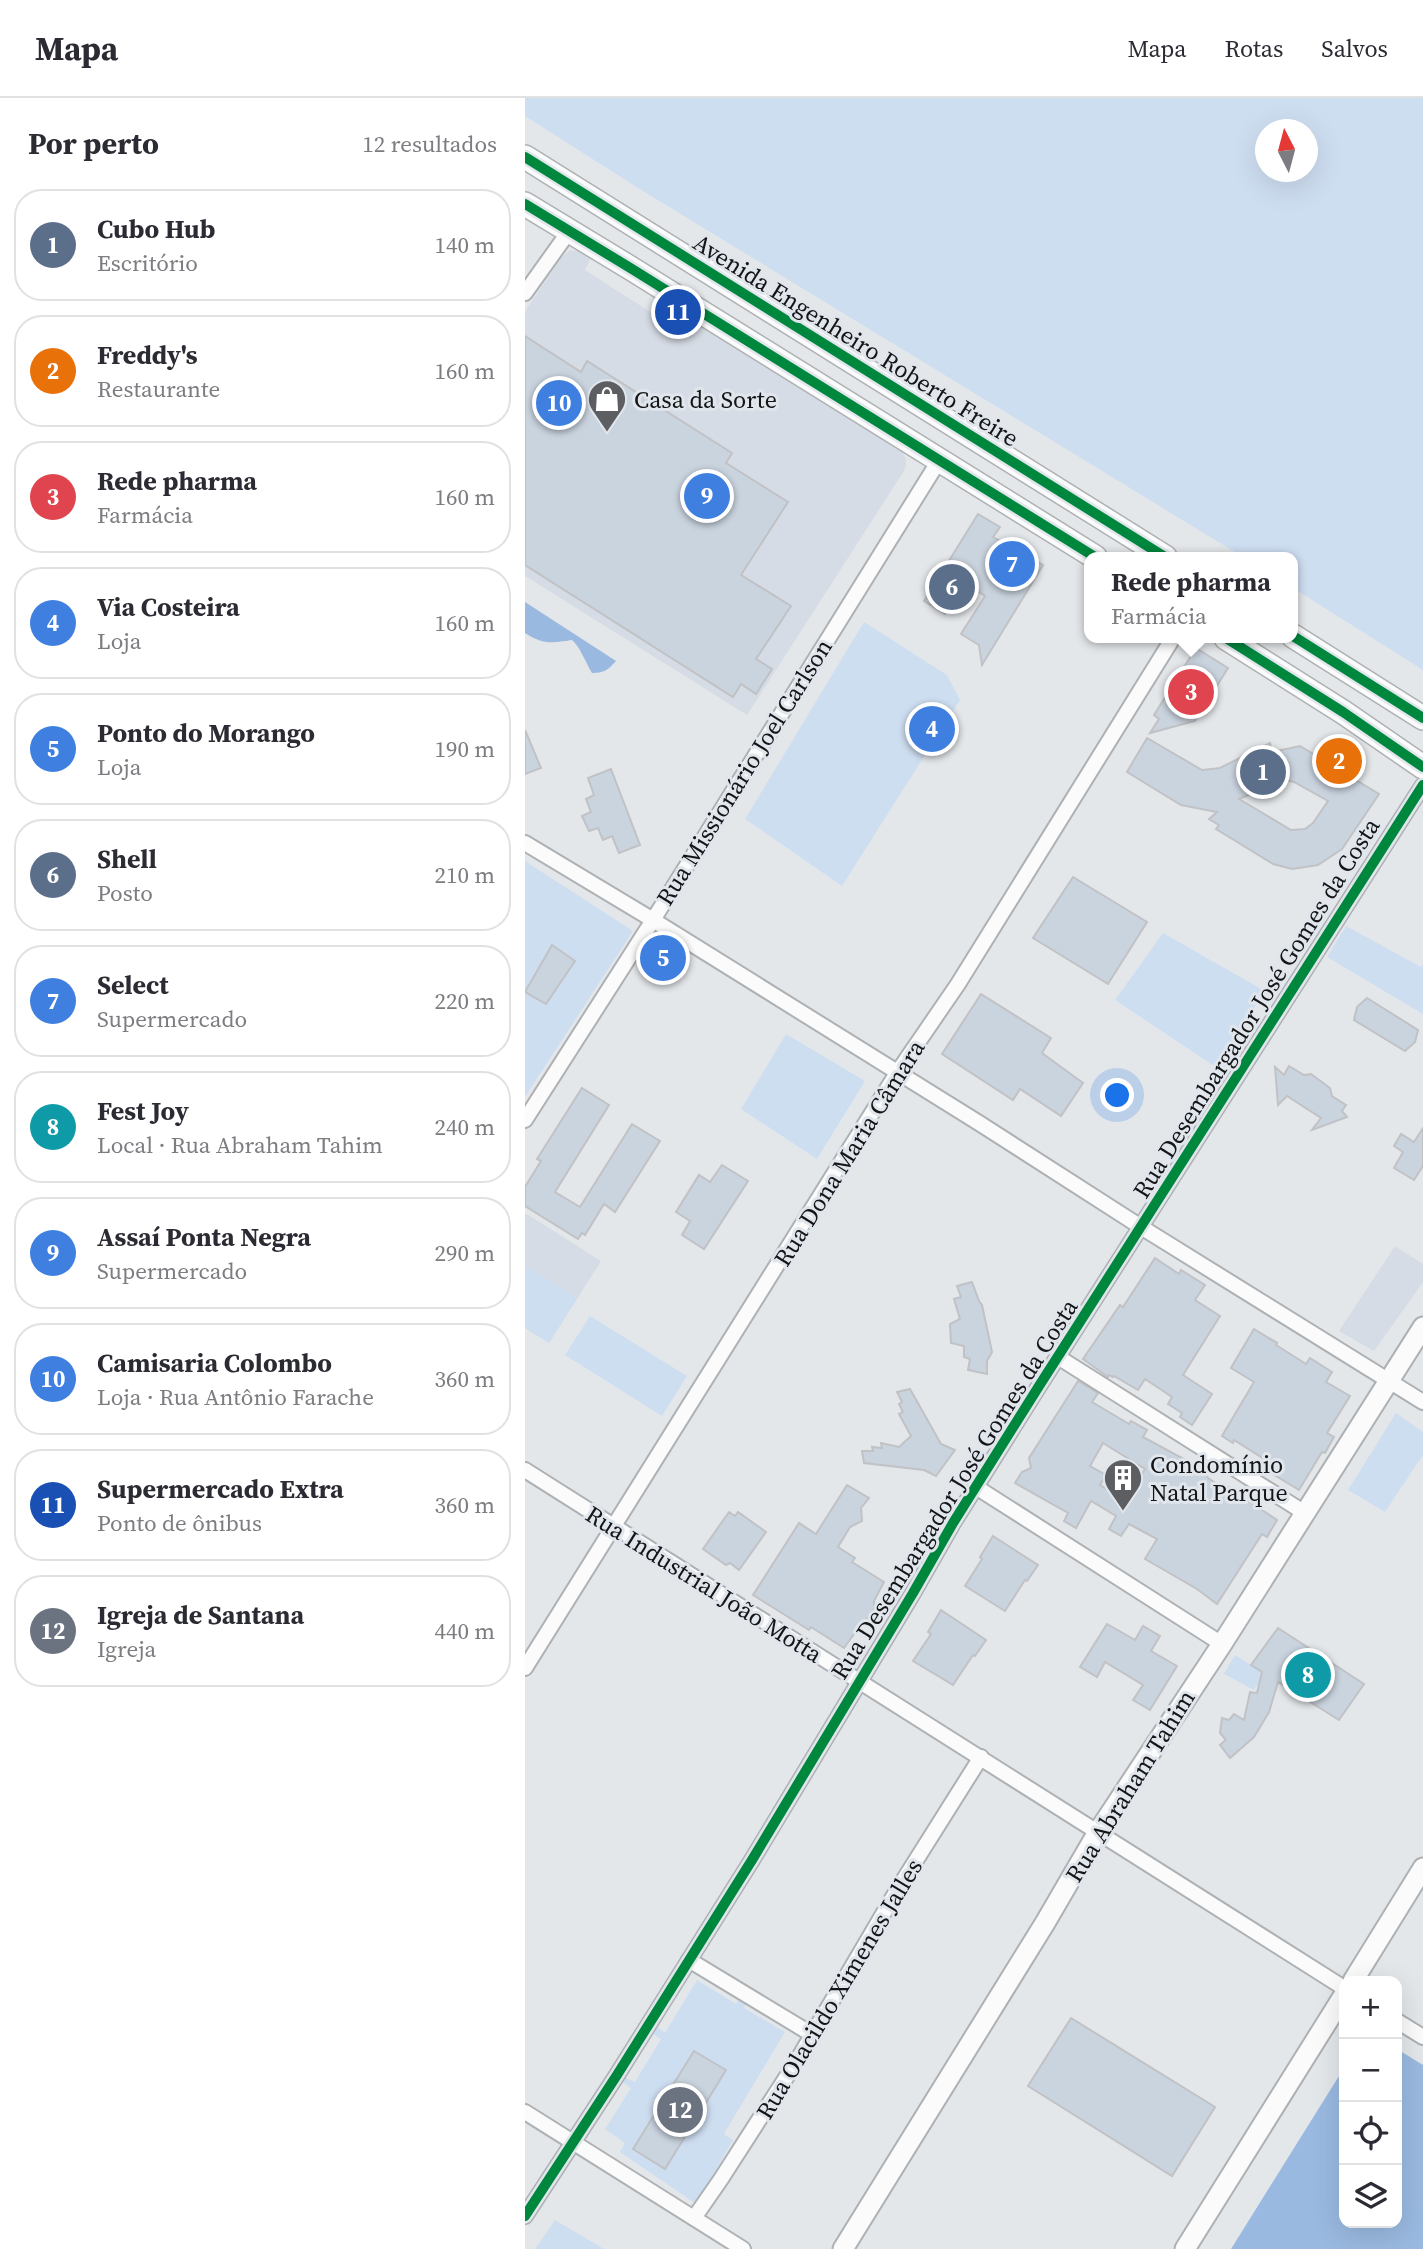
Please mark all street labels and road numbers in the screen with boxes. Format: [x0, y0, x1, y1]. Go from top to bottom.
street label: Avenida Engenheiro Roberto Freire [687, 226, 1025, 454]
street label: Rua Missionário Joel Carlson [648, 632, 840, 912]
street label: Rua Desembargador José Gomes da Costa [1125, 811, 1388, 1204]
street label: Rua Dona Maria Câmara [766, 1033, 933, 1272]
street label: Rua Desembargador José Gomes da Costa [823, 1292, 1086, 1685]
street label: Rua Industrial João Motta [579, 1498, 829, 1671]
street label: Rua Abraham Tahim [1057, 1683, 1203, 1889]
street label: Rua Olacildo Ximenes Jalles [748, 1853, 930, 2125]

